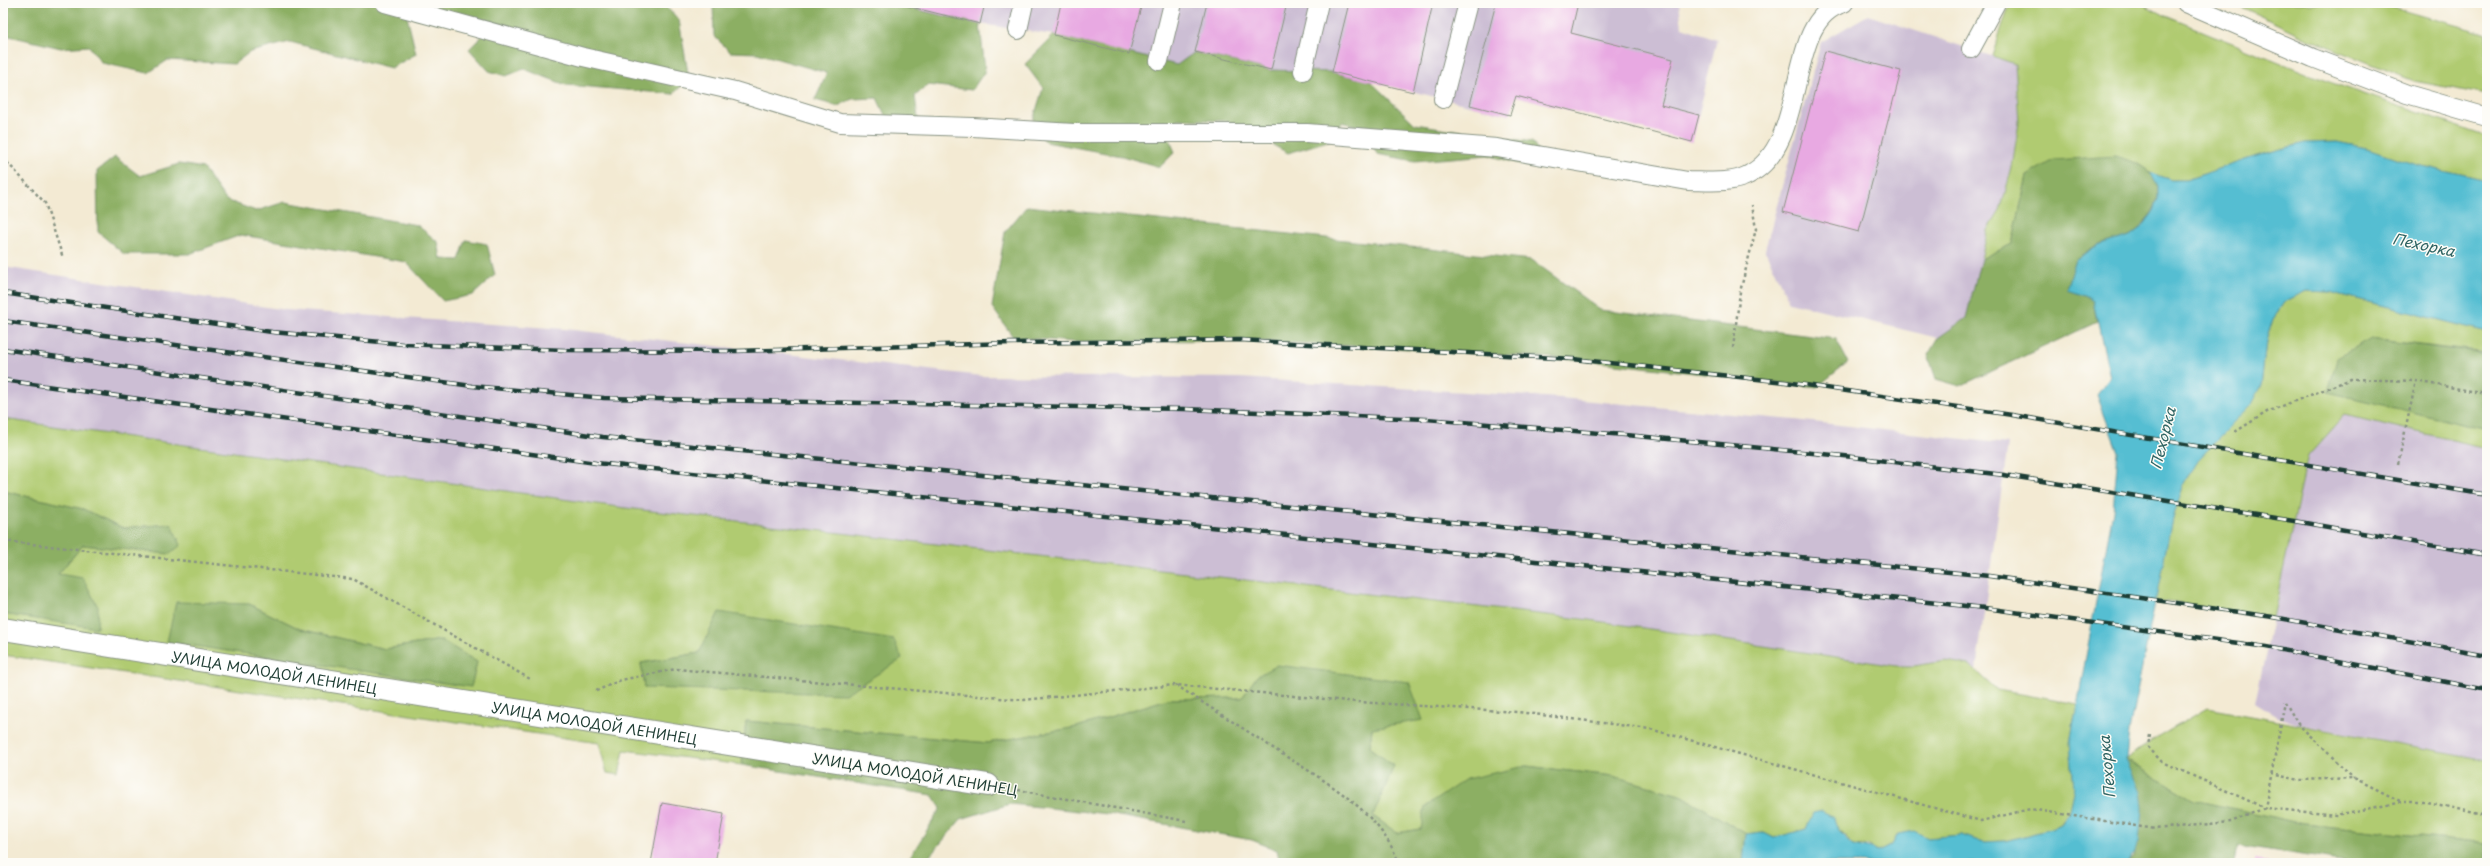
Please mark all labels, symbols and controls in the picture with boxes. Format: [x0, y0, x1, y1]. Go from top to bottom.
water label: Пехорка [2391, 226, 2458, 262]
water label: Пехорка [2143, 404, 2181, 471]
street label: УЛИЦА МОЛОДОЙ ЛЕНИНЕЦ [170, 645, 379, 699]
street label: УЛИЦА МОЛОДОЙ ЛЕНИНЕЦ [490, 696, 699, 749]
water label: Пехорка [2092, 734, 2120, 799]
street label: УЛИЦА МОЛОДОЙ ЛЕНИНЕЦ [811, 747, 1019, 801]

